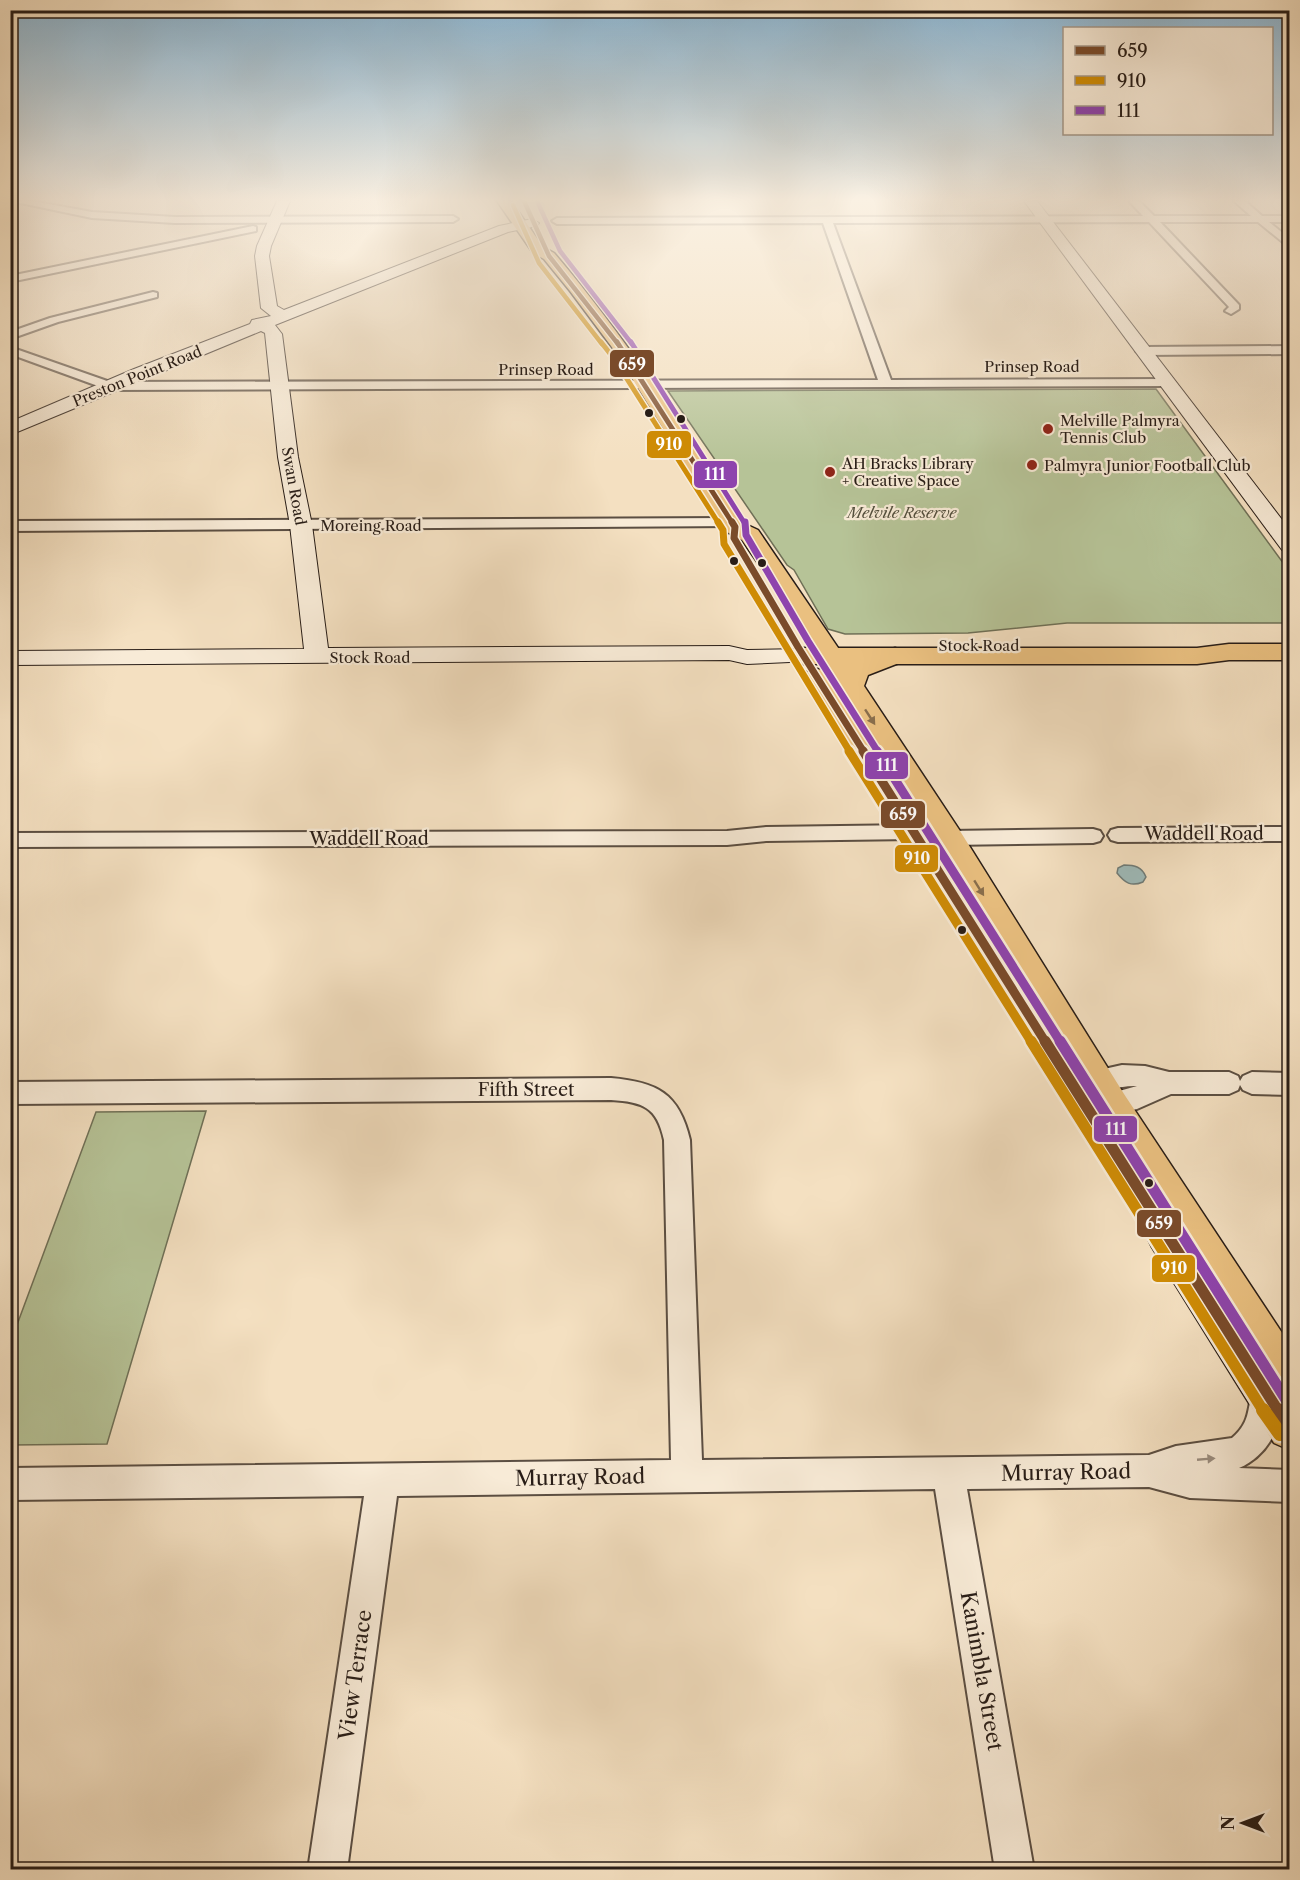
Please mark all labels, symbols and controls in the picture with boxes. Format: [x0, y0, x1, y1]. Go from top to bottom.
legend [1063, 27, 1273, 135]
text: 659 [1117, 40, 1148, 62]
text: 910 [1117, 70, 1147, 92]
text: 111 [1117, 100, 1140, 122]
street label: Preston Point Road [70, 341, 204, 411]
line badge: 659 [609, 349, 655, 378]
text: 659 [618, 354, 646, 374]
street label: Prinsep Road [984, 357, 1080, 376]
street label: Prinsep Road [498, 360, 594, 379]
unlabelled marker [643, 407, 655, 419]
place label: Melville Palmyra Tennis Club [1060, 411, 1180, 447]
unlabelled marker [675, 413, 687, 425]
marker: Melville Palmyra Tennis Club [1041, 422, 1055, 436]
line badge: 910 [646, 430, 692, 459]
text: 910 [656, 434, 682, 454]
street label: Swan Road [278, 445, 310, 527]
place label: AH Bracks Library + Creative Space [841, 454, 975, 490]
place label: Palmyra Junior Football Club [1044, 456, 1251, 475]
marker: Palmyra Junior Football Club [1025, 458, 1039, 472]
line badge: 111 [693, 460, 738, 489]
text: 111 [704, 464, 727, 484]
marker: AH Bracks Library + Creative Space [823, 465, 837, 479]
park label: Melvile Reserve [846, 503, 957, 522]
street label: Moreing Road [320, 516, 422, 535]
unlabelled marker [728, 555, 740, 567]
unlabelled marker [756, 557, 768, 569]
street label: Stock Road [939, 636, 1019, 655]
street label: Stock Road [330, 648, 410, 667]
one-way arrow [864, 708, 875, 725]
line badge: 111 [864, 751, 909, 780]
text: 111 [876, 755, 899, 775]
line badge: 659 [880, 800, 926, 829]
text: 659 [889, 804, 917, 824]
street label: Waddell Road [1143, 823, 1264, 845]
street label: Waddell Road [308, 828, 429, 850]
line badge: 910 [894, 844, 939, 873]
text: 910 [904, 848, 930, 868]
one-way arrow [974, 880, 985, 896]
unlabelled marker [956, 924, 968, 936]
street label: Fifth Street [478, 1079, 575, 1101]
line badge: 111 [1093, 1115, 1138, 1143]
text: 111 [1105, 1119, 1128, 1139]
unlabelled marker [1143, 1177, 1155, 1189]
line badge: 659 [1136, 1209, 1182, 1238]
text: 659 [1145, 1213, 1173, 1233]
line badge: 910 [1151, 1254, 1196, 1283]
text: 910 [1161, 1258, 1187, 1278]
one-way arrow [1197, 1454, 1216, 1464]
street label: Murray Road [1001, 1458, 1132, 1486]
street label: Murray Road [515, 1463, 646, 1491]
street label: Kanimbla Street [956, 1589, 1008, 1753]
street label: View Terrace [333, 1608, 377, 1743]
north arrow [1213, 1793, 1273, 1853]
text: N [1218, 1816, 1238, 1830]

